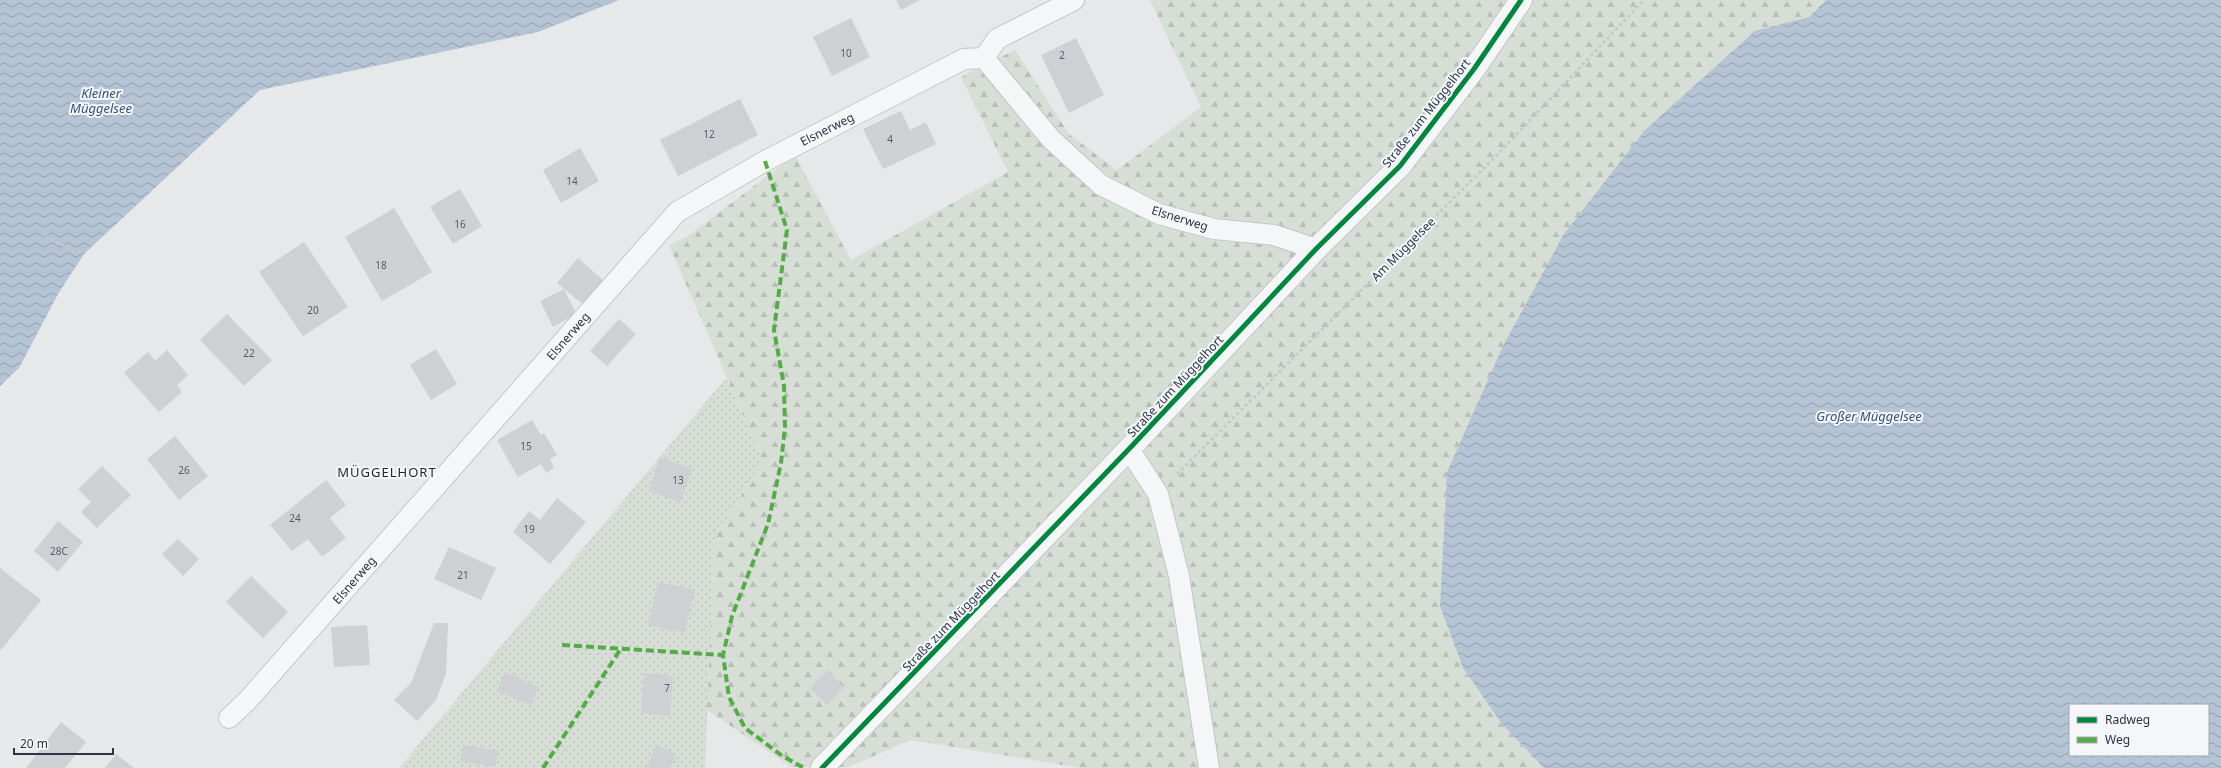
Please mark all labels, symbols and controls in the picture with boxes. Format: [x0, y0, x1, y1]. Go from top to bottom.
house number: 10 [840, 46, 852, 60]
house number: 2 [1059, 48, 1065, 62]
street label: Straße zum Müggelhort [1378, 54, 1474, 171]
water label: Kleiner Müggelsee [70, 84, 132, 117]
street label: Elsnerweg [797, 108, 857, 150]
house number: 12 [703, 127, 715, 141]
house number: 4 [887, 132, 893, 146]
house number: 14 [566, 174, 578, 188]
street label: Elsnerweg [1150, 201, 1210, 235]
street label: Am Müggelsee [1367, 213, 1439, 285]
house number: 16 [454, 217, 466, 231]
house number: 18 [375, 258, 387, 272]
house number: 20 [307, 303, 319, 317]
street label: Elsnerweg [542, 308, 594, 364]
street label: Straße zum Müggelhort [1123, 331, 1227, 441]
house number: 22 [243, 346, 255, 360]
water label: Großer Müggelsee [1816, 407, 1922, 425]
house number: 15 [520, 439, 532, 453]
house number: 26 [178, 463, 190, 477]
district label: MÜGGELHORT [337, 463, 437, 481]
house number: 13 [672, 473, 684, 487]
house number: 24 [289, 511, 301, 525]
house number: 19 [523, 522, 535, 536]
house number: 28C [50, 544, 69, 558]
street label: Elsnerweg [328, 552, 380, 608]
street label: Straße zum Müggelhort [898, 566, 1004, 675]
house number: 21 [457, 568, 469, 582]
house number: 7 [664, 681, 670, 695]
legend [2069, 704, 2209, 756]
text: Radweg [2105, 711, 2150, 728]
scale bar [14, 730, 113, 756]
text: Weg [2105, 731, 2130, 748]
text: 20 m [20, 735, 48, 752]

